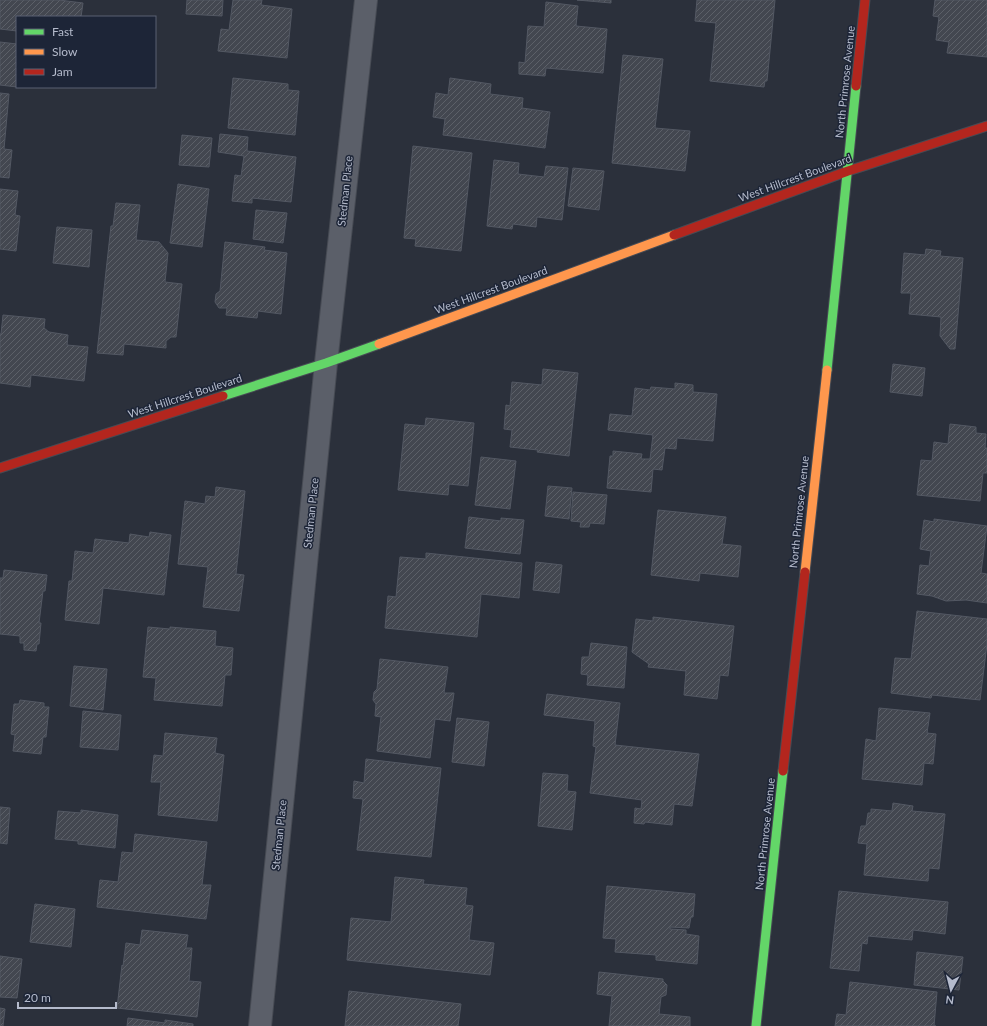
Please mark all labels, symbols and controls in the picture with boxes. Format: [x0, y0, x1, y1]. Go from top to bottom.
legend [16, 16, 156, 88]
text: Fast [52, 24, 74, 39]
street label: North Primrose Avenue [832, 25, 857, 139]
text: Slow [52, 44, 78, 59]
text: Jam [52, 64, 73, 79]
street label: West Hillcrest Boulevard [737, 151, 853, 204]
street label: Stedman Place [334, 155, 355, 227]
street label: West Hillcrest Boulevard [433, 263, 549, 316]
street label: West Hillcrest Boulevard [126, 371, 244, 420]
street label: North Primrose Avenue [786, 455, 811, 569]
street label: Stedman Place [300, 477, 321, 549]
street label: North Primrose Avenue [752, 777, 777, 891]
street label: Stedman Place [268, 799, 289, 871]
north arrow [931, 970, 971, 1010]
scale bar [18, 984, 116, 1010]
text: 20 m [24, 990, 51, 1005]
text: N [945, 993, 955, 1007]

